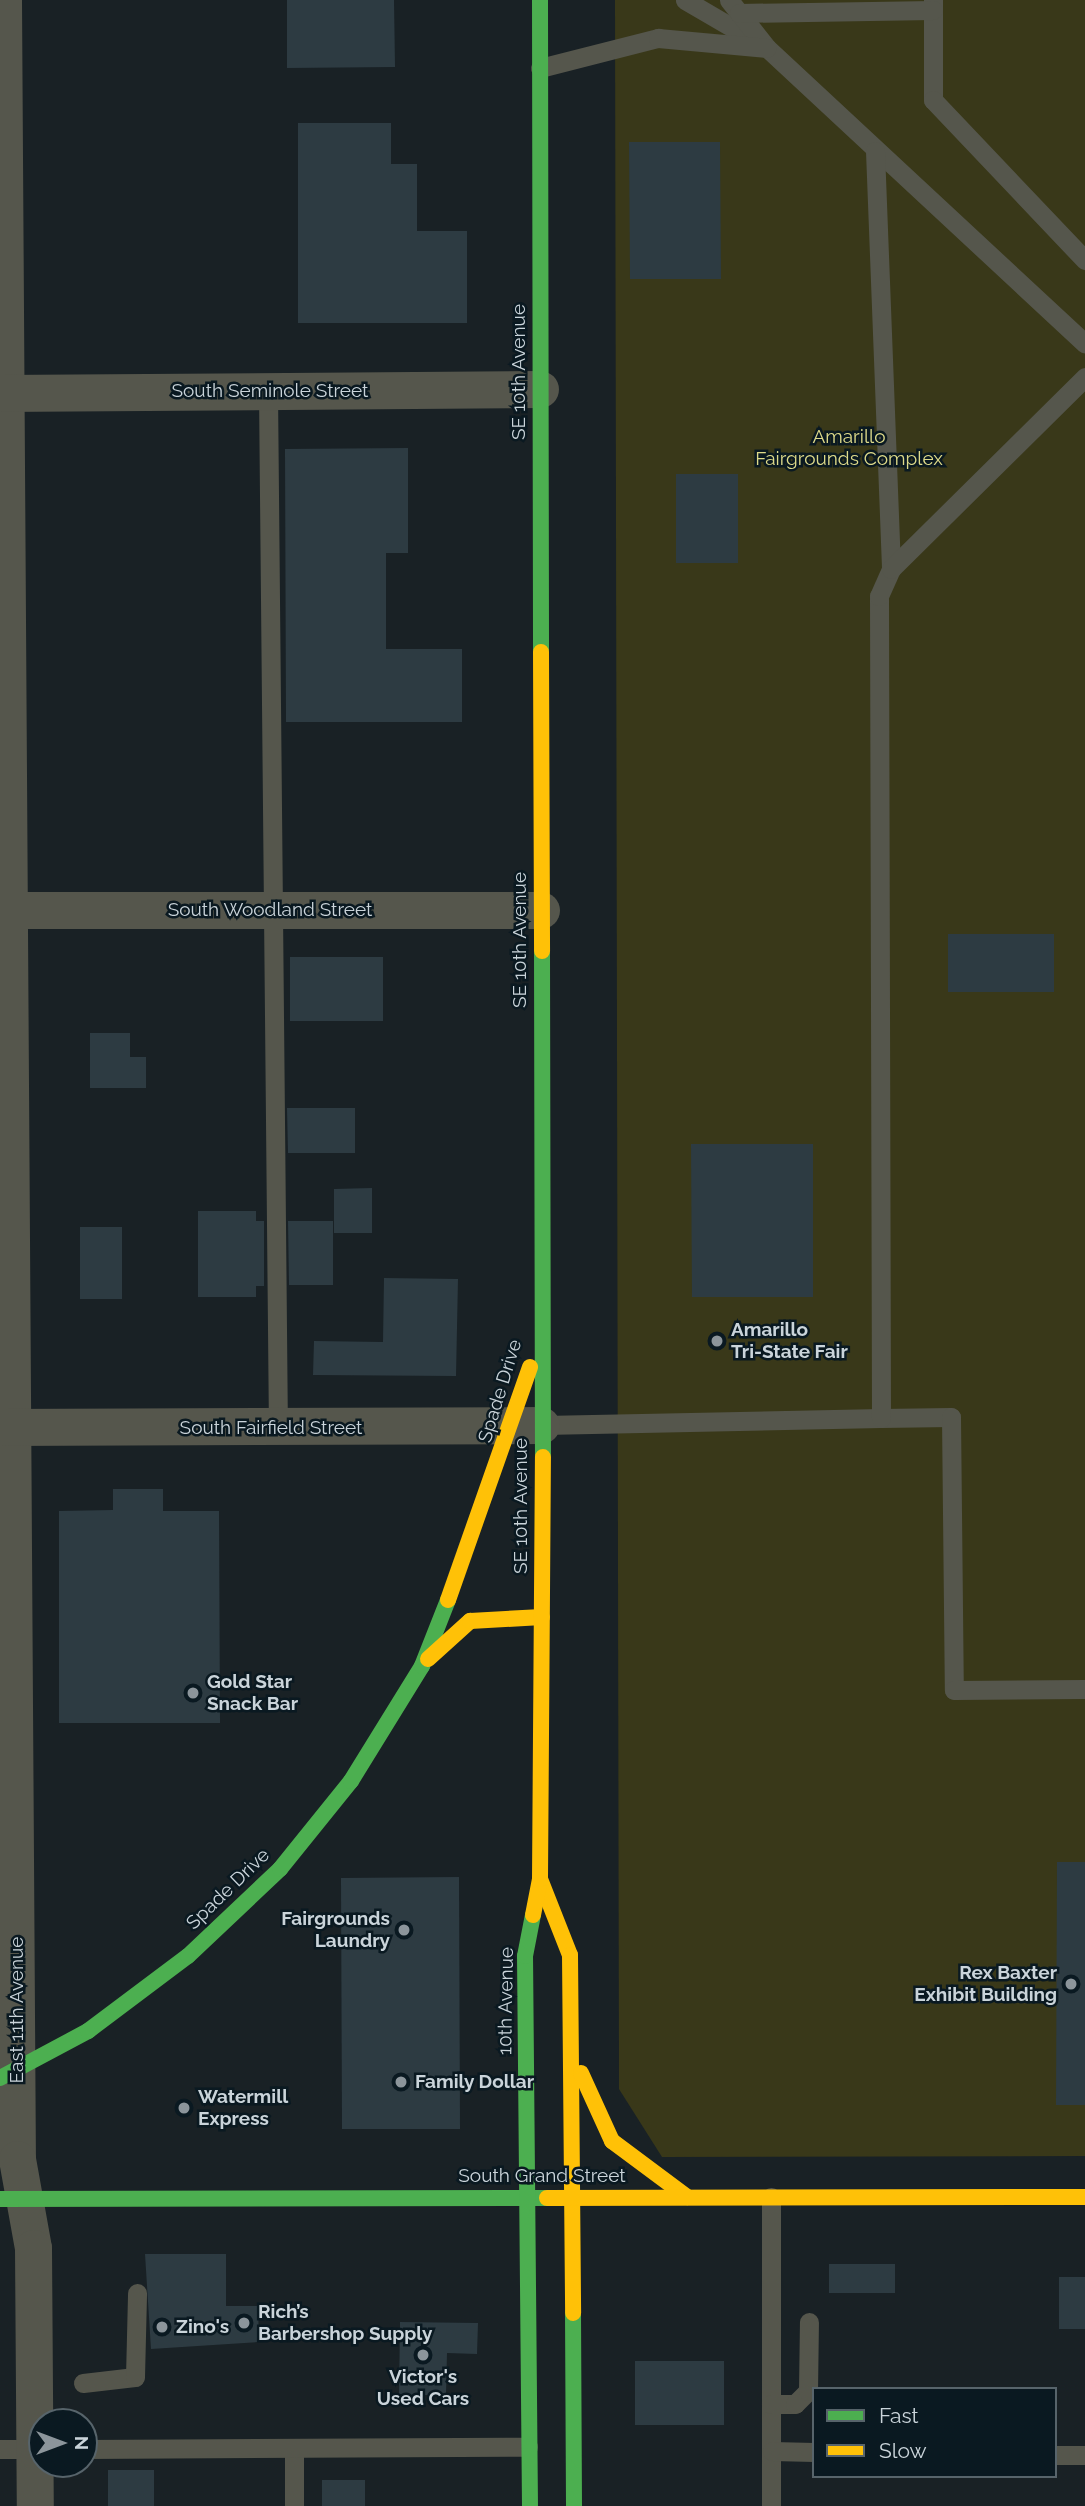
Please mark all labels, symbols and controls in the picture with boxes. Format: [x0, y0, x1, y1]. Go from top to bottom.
street label: SE 10th Avenue [508, 304, 530, 440]
street label: South Seminole Street [172, 380, 368, 402]
park label: Amarillo Fairgrounds Complex [755, 426, 943, 470]
street label: SE 10th Avenue [509, 872, 531, 1008]
street label: South Woodland Street [167, 899, 373, 921]
place label: Amarillo Tri-State Fair [731, 1319, 848, 1363]
marker: Amarillo Tri-State Fair [709, 1333, 725, 1349]
street label: Spade Drive [473, 1337, 527, 1445]
street label: South Fairfield Street [180, 1417, 362, 1439]
street label: SE 10th Avenue [510, 1438, 532, 1574]
place label: Gold Star Snack Bar [207, 1671, 298, 1715]
marker: Gold Star Snack Bar [185, 1685, 201, 1701]
street label: Spade Drive [182, 1844, 274, 1934]
place label: Fairgrounds Laundry [281, 1908, 390, 1952]
marker: Fairgrounds Laundry [396, 1922, 412, 1938]
street label: East 11th Avenue [6, 1936, 28, 2084]
street label: 10th Avenue [494, 1946, 518, 2056]
place label: Rex Baxter Exhibit Building [914, 1962, 1057, 2006]
marker: Rex Baxter Exhibit Building [1063, 1976, 1079, 1992]
place label: Family Dollar [415, 2071, 534, 2093]
marker: Family Dollar [393, 2074, 409, 2090]
place label: Watermill Express [198, 2086, 288, 2130]
marker: Watermill Express [176, 2100, 192, 2116]
street label: South Grand Street [458, 2165, 626, 2187]
place label: Rich’s Barbershop Supply [258, 2301, 432, 2345]
marker: Rich’s Barbershop Supply [236, 2315, 252, 2331]
place label: Zino's [176, 2316, 229, 2338]
marker: Zino's [154, 2319, 170, 2335]
marker: Victor's Used Cars [415, 2347, 431, 2363]
place label: Victor's Used Cars [377, 2366, 469, 2410]
legend [812, 2387, 1057, 2478]
text: Fast [879, 2403, 919, 2428]
north arrow [28, 2408, 98, 2478]
text: N [71, 2436, 93, 2450]
text: Slow [879, 2438, 927, 2463]

